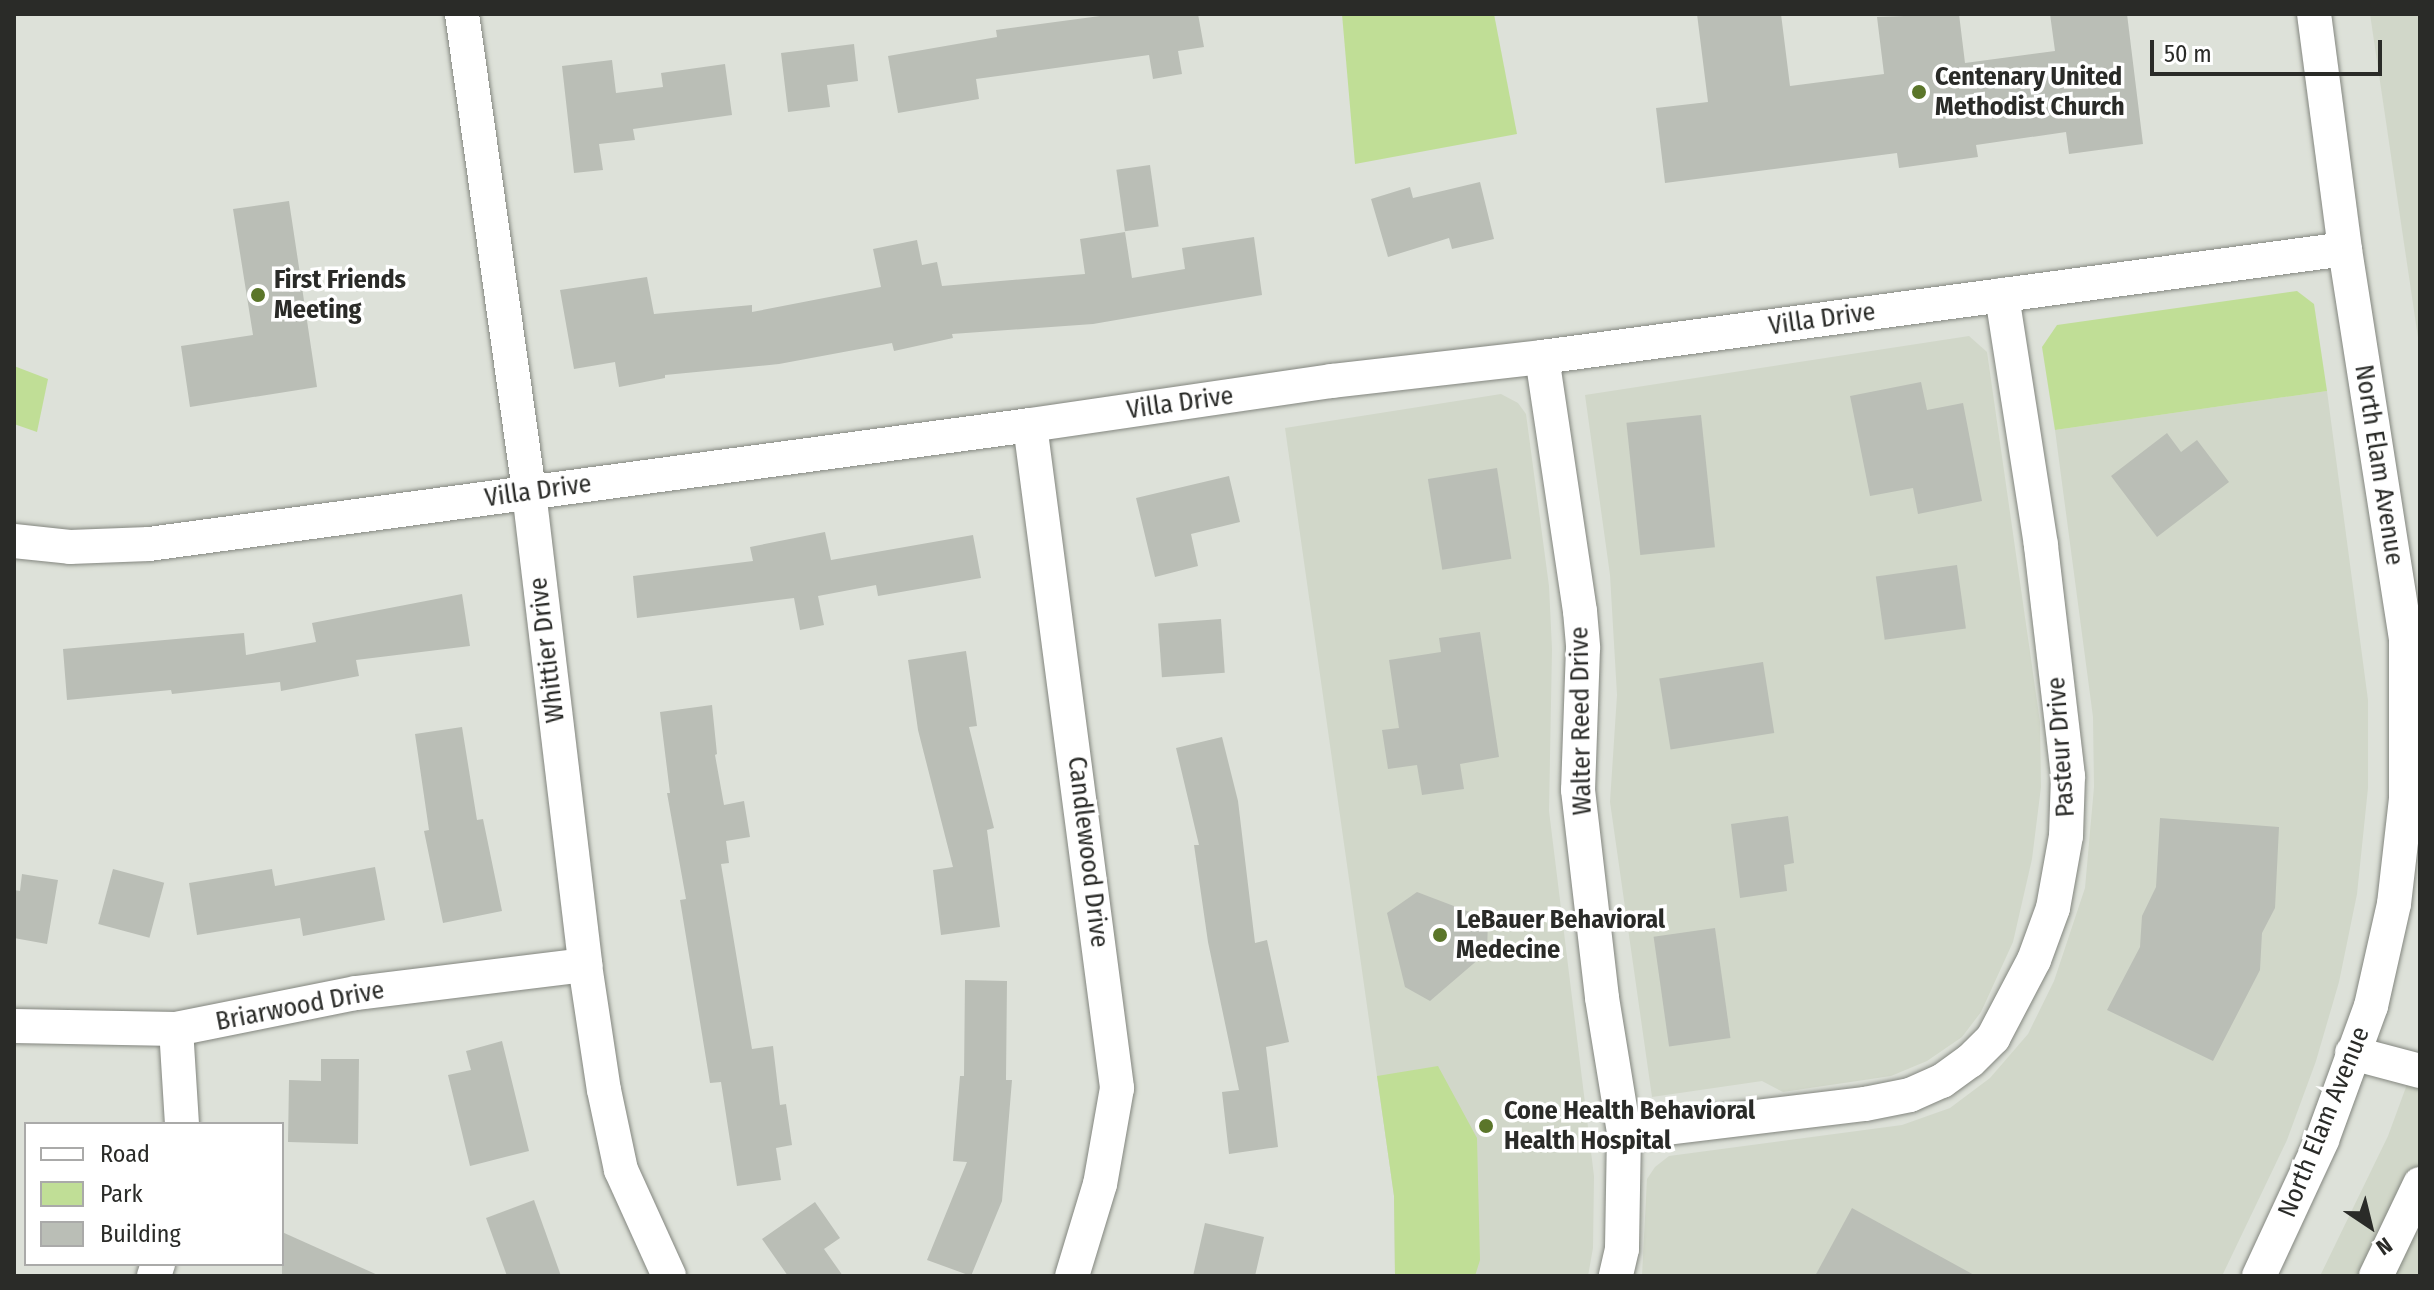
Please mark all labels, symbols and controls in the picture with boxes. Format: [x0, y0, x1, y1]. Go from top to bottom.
scale bar [2154, 24, 2386, 74]
text: 50 m [2164, 40, 2212, 68]
place label: Centenary United Methodist Church [1935, 61, 2125, 122]
marker: Centenary United Methodist Church [1910, 83, 1928, 101]
place label: First Friends Meeting [274, 264, 406, 326]
marker: First Friends Meeting [249, 286, 267, 304]
street label: Villa Drive [1767, 296, 1877, 342]
street label: North Elam Avenue [2348, 363, 2410, 567]
street label: Villa Drive [1125, 380, 1235, 426]
street label: Villa Drive [483, 468, 593, 514]
street label: Whittier Drive [523, 575, 571, 725]
street label: Walter Reed Drive [1564, 626, 1598, 816]
street label: Pasteur Drive [2041, 676, 2081, 818]
street label: Candlewood Drive [1061, 755, 1115, 949]
place label: LeBauer Behavioral Medecine [1456, 904, 1665, 966]
marker: LeBauer Behavioral Medecine [1431, 926, 1449, 944]
street label: Briarwood Drive [213, 974, 387, 1038]
street label: North Elam Avenue [2272, 1022, 2376, 1222]
place label: Cone Health Behavioral Health Hospital [1504, 1095, 1755, 1156]
marker: Cone Health Behavioral Health Hospital [1475, 1115, 1497, 1137]
legend [24, 1122, 284, 1266]
text: Road [100, 1140, 150, 1168]
text: Park [100, 1180, 143, 1208]
north arrow [2330, 1186, 2410, 1266]
text: Building [100, 1220, 181, 1248]
text: N [2371, 1231, 2397, 1261]

